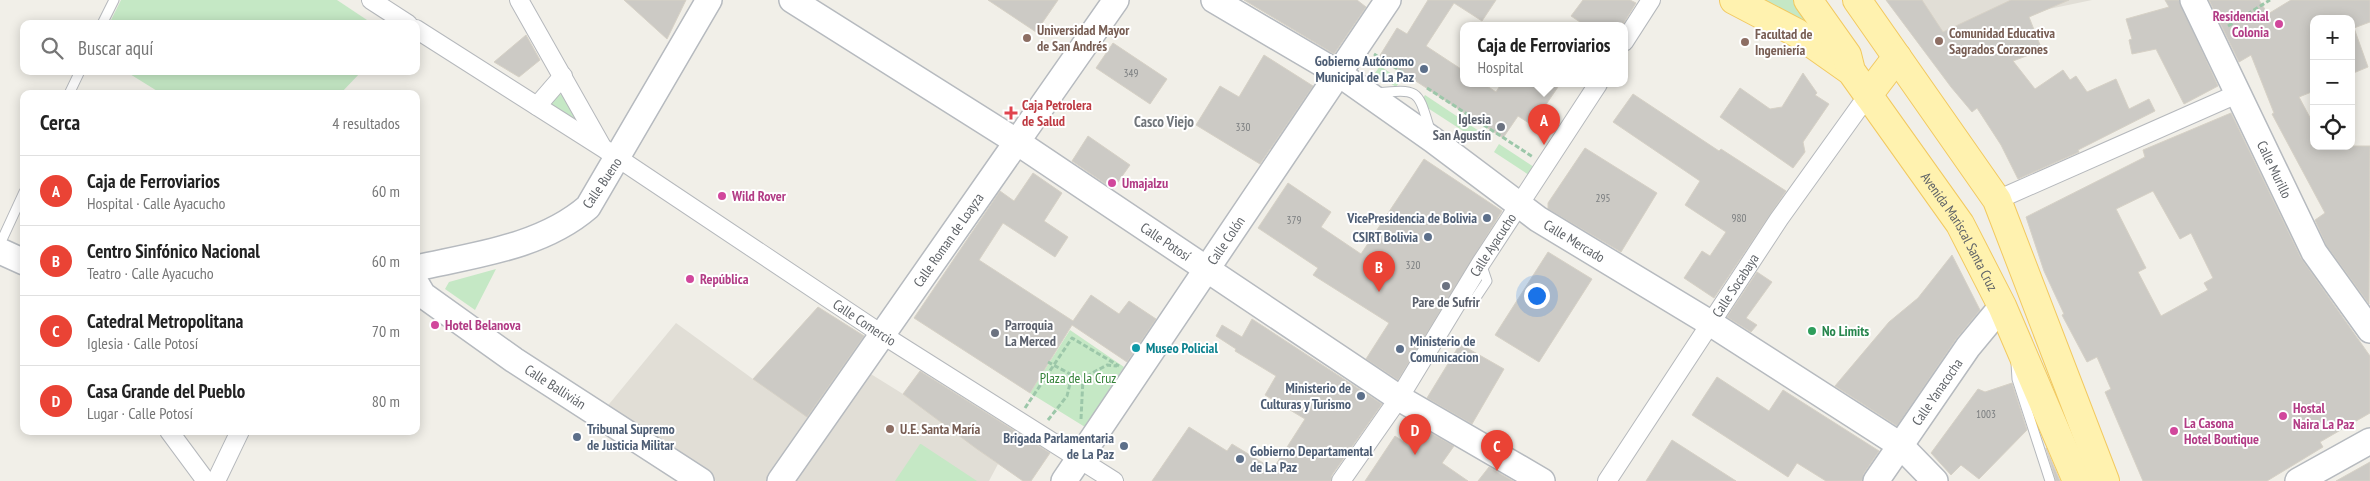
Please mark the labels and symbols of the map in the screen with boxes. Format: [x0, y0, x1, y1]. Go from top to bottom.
place label: Residencial Colonia [2213, 7, 2270, 41]
marker: Residencial Colonia [2273, 18, 2285, 30]
place label: Universidad Mayor de San Andrés [1037, 21, 1130, 55]
place label: Comunidad Educativa Sagrados Corazones [1949, 24, 2055, 58]
place label: Facultad de Ingeniería [1755, 25, 1812, 59]
marker: Universidad Mayor de San Andrés [1021, 32, 1033, 44]
marker: Comunidad Educativa Sagrados Corazones [1933, 35, 1945, 47]
marker: Facultad de Ingeniería [1739, 36, 1751, 48]
place label: Gobierno Autónomo Municipal de La Paz [1315, 52, 1414, 86]
marker: Gobierno Autónomo Municipal de La Paz [1418, 63, 1430, 75]
house number: 349 [1124, 66, 1138, 80]
place label: Caja Petrolera de Salud [1022, 96, 1092, 130]
pin: A [1528, 104, 1560, 145]
marker: Caja Petrolera de Salud [1004, 106, 1018, 120]
place label: Iglesia San Agustín [1433, 110, 1491, 144]
district label: Casco Viejo [1134, 112, 1194, 131]
house number: 330 [1236, 120, 1250, 134]
marker: Iglesia San Agustín [1495, 121, 1507, 133]
street label: Calle Murillo [2253, 138, 2296, 201]
street label: Calle Bueno [578, 154, 626, 212]
street label: Avenida Mariscal Santa Cruz [1917, 169, 2002, 294]
place label: Umajalzu [1122, 174, 1168, 192]
marker: Umajalzu [1106, 177, 1118, 189]
place label: Wild Rover [731, 187, 787, 205]
street label: Calle Roman de Loayza [909, 189, 987, 291]
marker: Wild Rover [716, 190, 728, 202]
house number: 295 [1596, 191, 1610, 205]
place label: VicePresidencia de Bolivia [1346, 209, 1477, 227]
street label: Calle Ayacucho [1466, 210, 1520, 280]
house number: 980 [1732, 211, 1746, 225]
marker: VicePresidencia de Bolivia [1481, 212, 1493, 224]
street label: Calle Colón [1203, 213, 1249, 268]
house number: 379 [1287, 213, 1301, 227]
street label: Calle Mercado [1540, 216, 1608, 266]
street label: Calle Potosí [1137, 218, 1194, 265]
place label: CSIRT Bolivia [1352, 228, 1418, 246]
marker: CSIRT Bolivia [1422, 231, 1434, 243]
street label: Calle Socabaya [1708, 250, 1763, 321]
pin: B [1363, 251, 1395, 292]
house number: 320 [1406, 258, 1420, 272]
place label: República [700, 270, 749, 288]
marker: República [684, 273, 696, 285]
marker: Pare de Sufrir [1440, 280, 1452, 292]
your location [1524, 283, 1550, 309]
place label: Pare de Sufrir [1412, 293, 1481, 311]
street label: Calle Comercio [829, 295, 899, 350]
place label: Hotel Belanova [445, 316, 521, 334]
place label: Parroquia La Merced [1005, 316, 1056, 350]
marker: Hotel Belanova [429, 319, 441, 331]
place label: No Limits [1822, 322, 1869, 340]
marker: No Limits [1806, 325, 1818, 337]
marker: Parroquia La Merced [989, 327, 1001, 339]
place label: Ministerio de Comunicacion [1410, 332, 1478, 366]
place label: Museo Policial [1146, 339, 1218, 357]
marker: Museo Policial [1130, 342, 1142, 354]
marker: Ministerio de Comunicacion [1394, 343, 1406, 355]
street label: Calle Yanacocha [1908, 355, 1966, 429]
street label: Calle Ballivián [521, 360, 589, 413]
park label: Plaza de la Cruz [1040, 369, 1116, 387]
place label: Ministerio de Culturas y Turismo [1260, 379, 1351, 413]
marker: Ministerio de Culturas y Turismo [1355, 390, 1367, 402]
place label: Hostal Naira La Paz [2293, 399, 2354, 433]
house number: 1003 [1976, 407, 1996, 421]
marker: Hostal Naira La Paz [2277, 410, 2289, 422]
pin: D [1399, 414, 1431, 455]
place label: La Casona Hotel Boutique [2184, 414, 2259, 448]
place label: Tribunal Supremo de Justicia Militar [587, 420, 675, 454]
place label: U.E. Santa María [900, 420, 980, 438]
marker: U.E. Santa María [884, 423, 896, 435]
marker: La Casona Hotel Boutique [2168, 425, 2180, 437]
place label: Brigada Parlamentaria de La Paz [1003, 429, 1114, 463]
pin: C [1481, 430, 1513, 471]
marker: Tribunal Supremo de Justicia Militar [571, 431, 583, 443]
marker: Brigada Parlamentaria de La Paz [1118, 440, 1130, 452]
place label: Gobierno Departamental de La Paz [1250, 442, 1373, 476]
marker: Gobierno Departamental de La Paz [1234, 453, 1246, 465]

